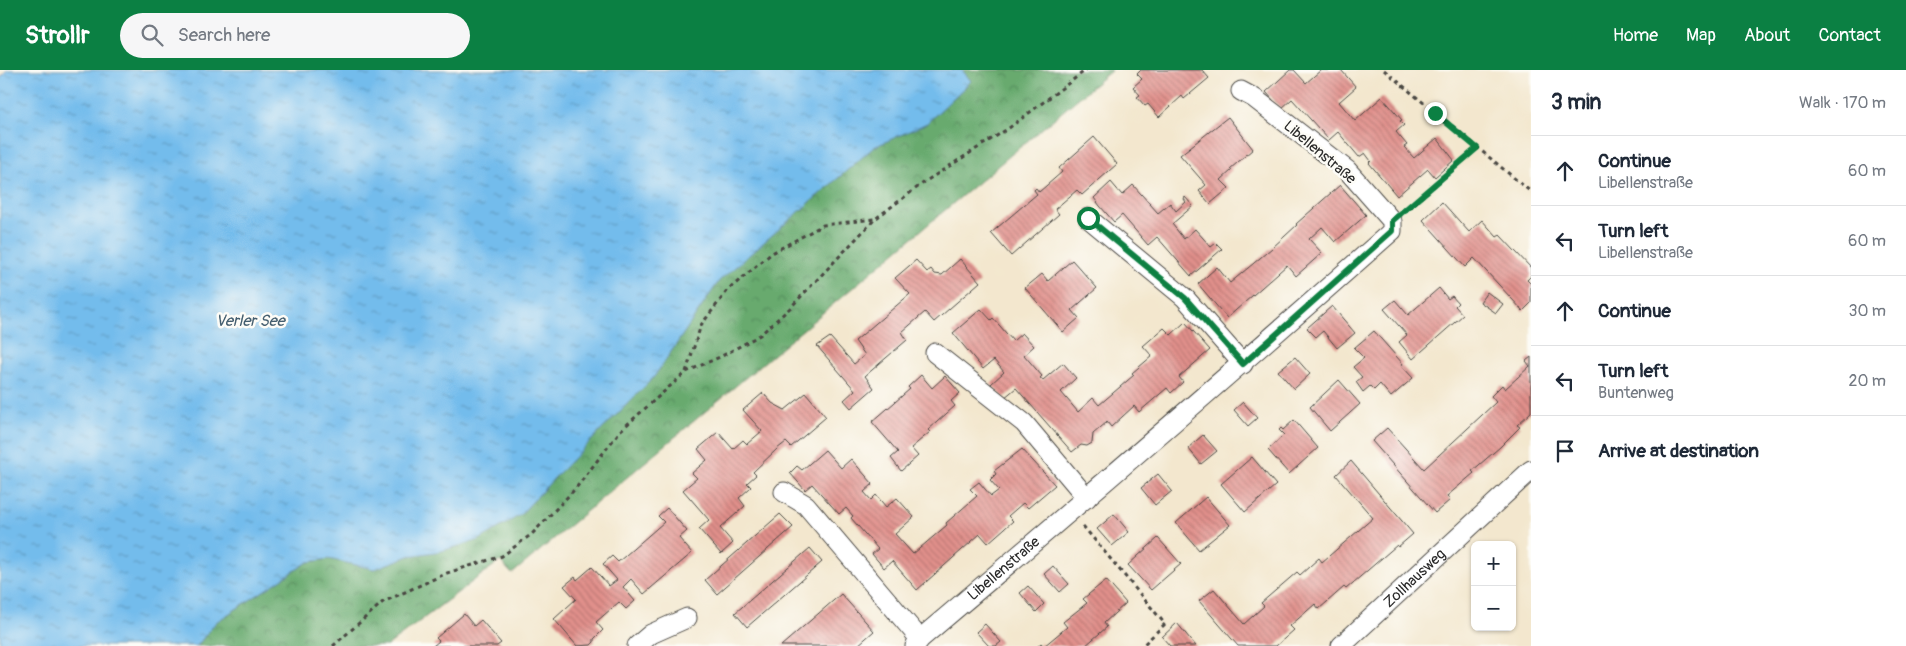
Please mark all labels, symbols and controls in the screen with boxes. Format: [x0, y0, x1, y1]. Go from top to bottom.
search box [120, 13, 470, 58]
text: Strollr [25, 21, 90, 50]
icon: search [138, 21, 166, 49]
text: Search here [178, 23, 270, 47]
text: Home [1613, 24, 1658, 47]
text: Map [1686, 24, 1716, 47]
text: About [1744, 24, 1790, 47]
text: Contact [1818, 24, 1881, 47]
text: 3 min [1551, 89, 1601, 116]
text: Walk · 170 m [1799, 93, 1886, 113]
route end [1424, 102, 1447, 125]
street label: Libellenstraße [1279, 117, 1360, 189]
text: Continue [1598, 149, 1671, 173]
icon: ahead [1551, 157, 1579, 185]
text: 60 m [1848, 161, 1886, 181]
text: Libellenstraße [1598, 173, 1693, 193]
route start [1077, 207, 1100, 230]
text: Turn left [1598, 219, 1668, 243]
icon: left [1551, 227, 1579, 255]
text: 60 m [1848, 231, 1886, 251]
text: Libellenstraße [1598, 243, 1693, 263]
icon: ahead [1551, 297, 1579, 325]
text: Continue [1598, 299, 1671, 323]
text: 30 m [1848, 301, 1886, 321]
water label: Verler See [215, 311, 287, 331]
text: Turn left [1598, 359, 1668, 383]
icon: left [1551, 367, 1579, 395]
text: 20 m [1848, 371, 1886, 391]
text: Buntenweg [1598, 383, 1674, 403]
icon: arrive [1551, 437, 1579, 465]
text: Arrive at destination [1598, 439, 1759, 463]
street label: Libellenstraße [964, 532, 1044, 605]
map controls [1471, 541, 1516, 631]
button: + [1471, 541, 1516, 586]
street label: Zollhausweg [1380, 545, 1450, 612]
button: − [1471, 586, 1516, 631]

